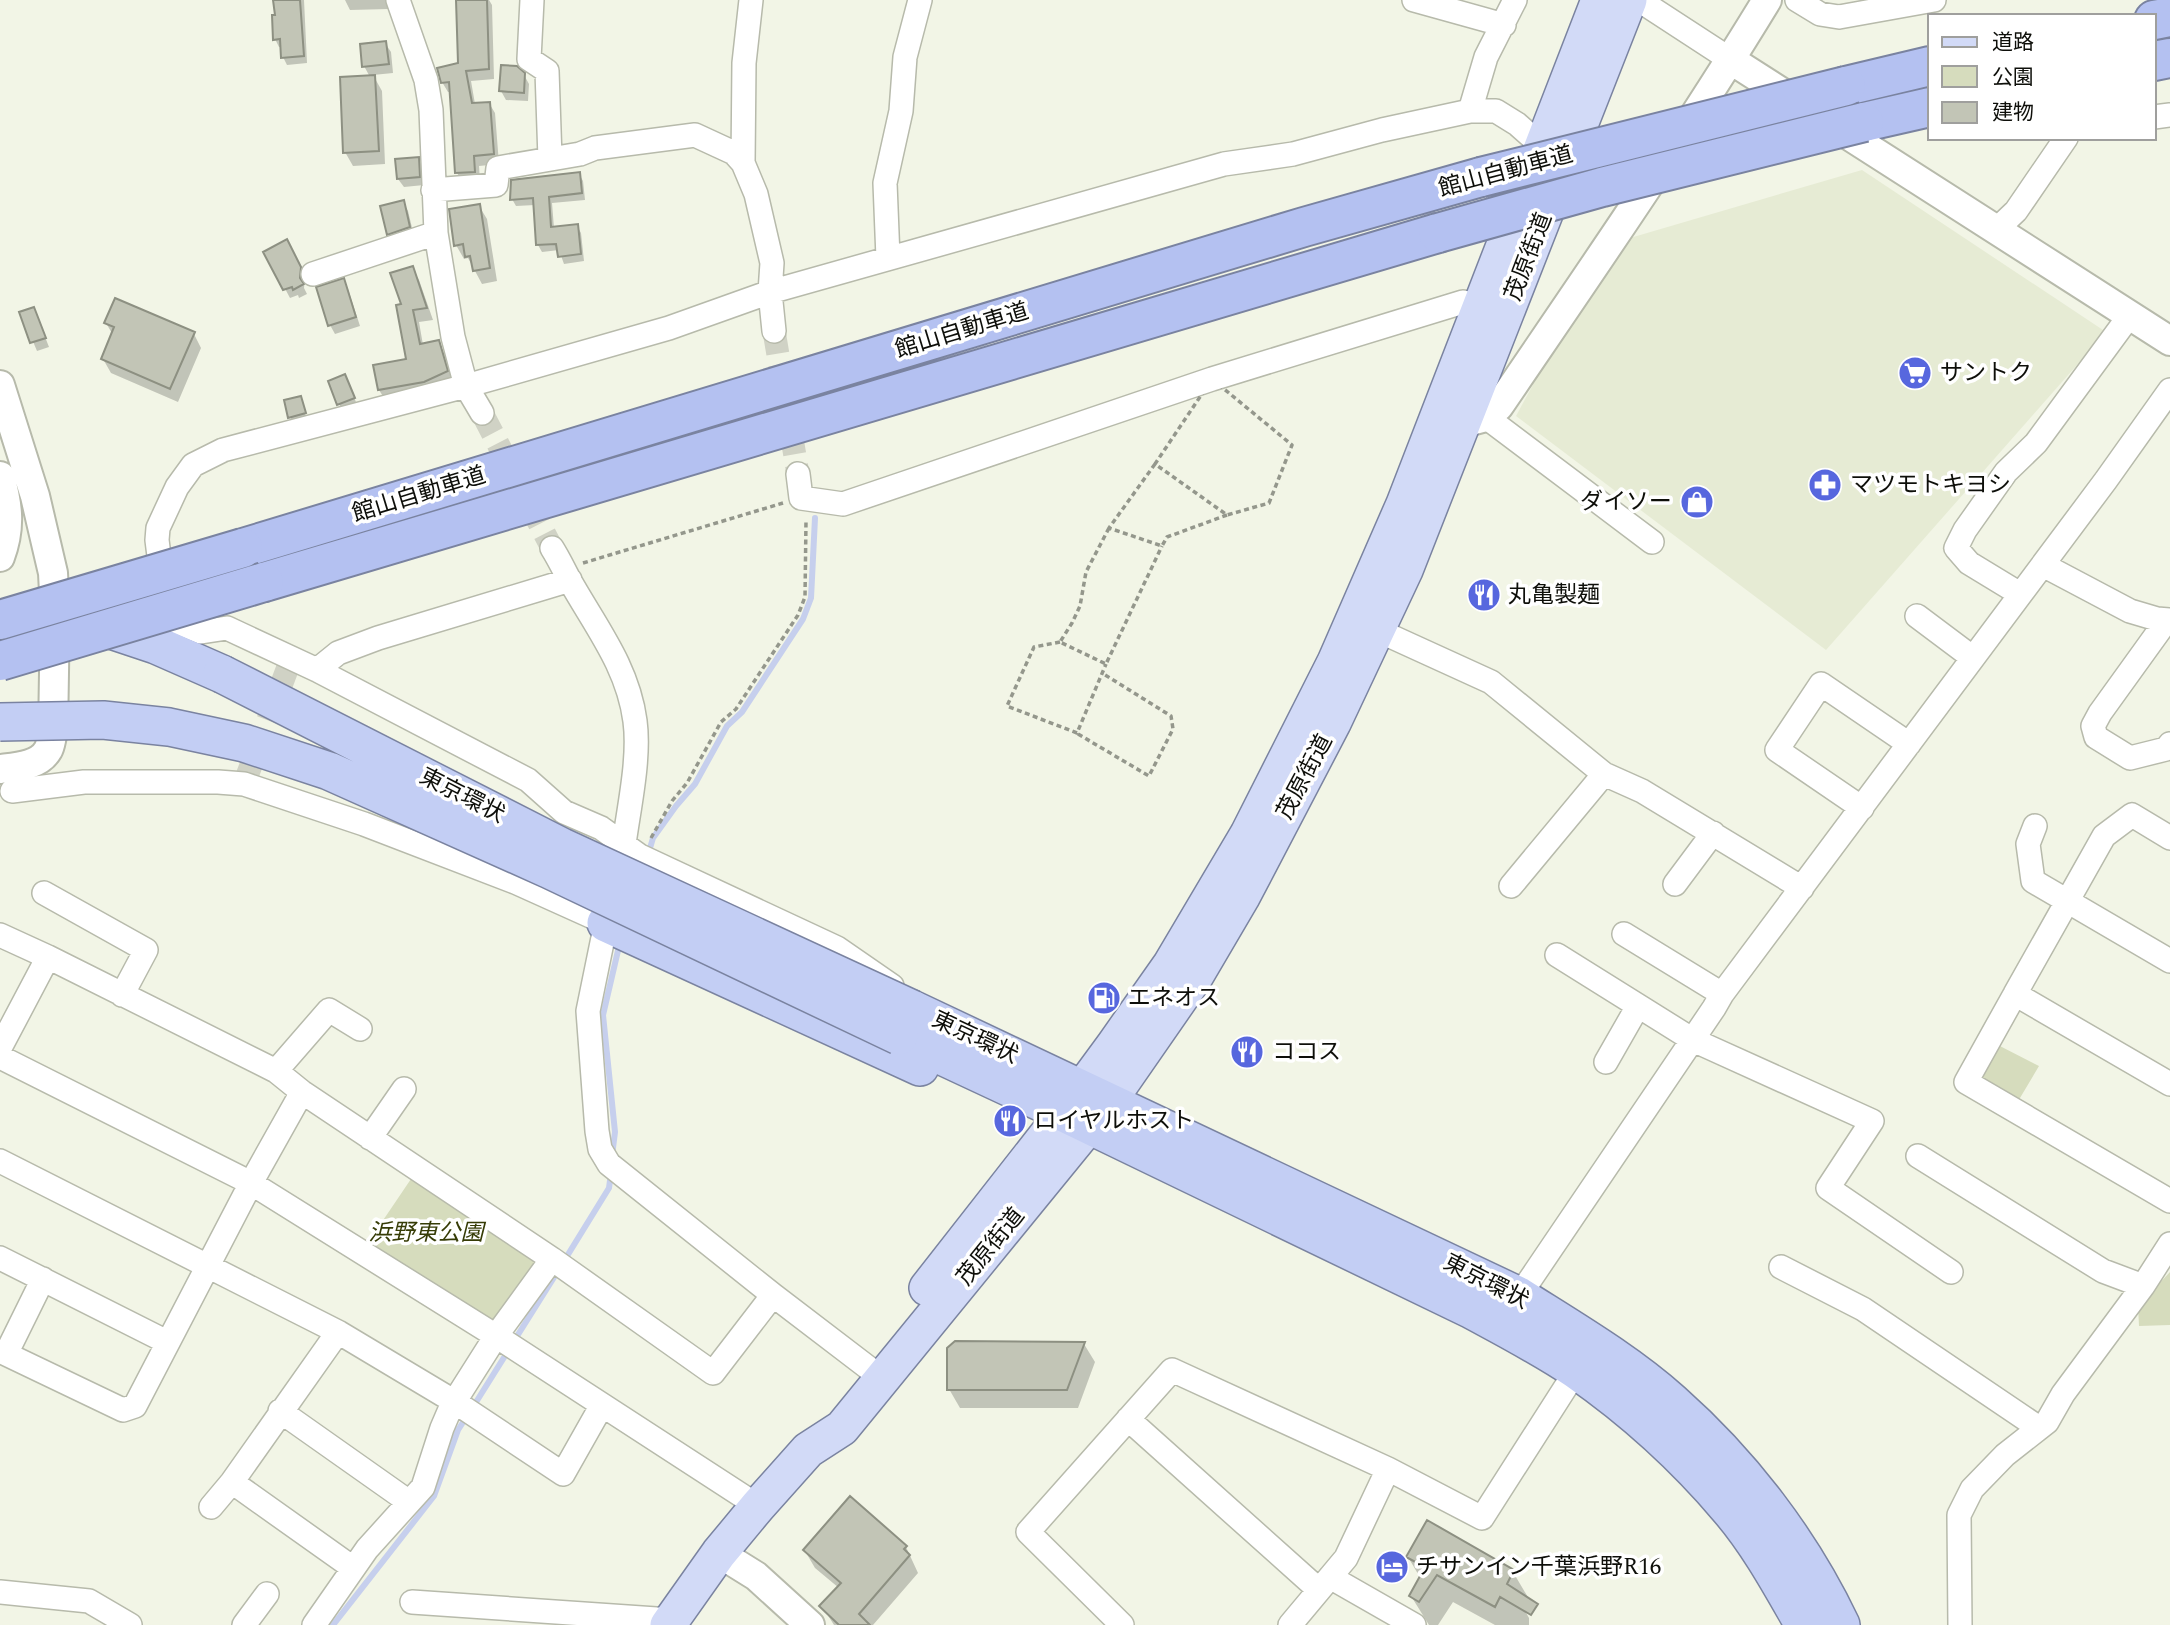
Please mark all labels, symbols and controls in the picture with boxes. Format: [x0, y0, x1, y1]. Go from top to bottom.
legend [1928, 14, 2156, 140]
text: 道路 [1992, 27, 2034, 59]
text: 公園 [1992, 62, 2034, 94]
text: 建物 [1992, 97, 2034, 129]
street label: 館山自動車道 [1435, 137, 1577, 207]
street label: 茂原街道 [1496, 208, 1562, 306]
street label: 館山自動車道 [891, 294, 1033, 368]
supermarket icon: サントク [1896, 354, 1934, 392]
place label: サントク [1940, 356, 2032, 391]
street label: 館山自動車道 [348, 458, 490, 532]
pharmacy icon: マツモトキヨシ [1806, 466, 1844, 504]
place label: マツモトキヨシ [1850, 468, 2011, 503]
shop icon: ダイソー [1678, 483, 1716, 521]
place label: ダイソー [1580, 485, 1672, 520]
restaurant icon: 丸亀製麺 [1465, 576, 1503, 614]
place label: 丸亀製麺 [1508, 578, 1600, 613]
street label: 茂原街道 [1268, 728, 1342, 826]
street label: 東京環状 [413, 760, 511, 832]
fuel station icon: エネオス [1085, 979, 1123, 1017]
place label: エネオス [1128, 981, 1220, 1016]
street label: 東京環状 [926, 1003, 1024, 1073]
restaurant icon: ココス [1228, 1033, 1266, 1071]
place label: ココス [1272, 1035, 1341, 1070]
restaurant icon: ロイヤルホスト [991, 1102, 1029, 1140]
place label: ロイヤルホスト [1034, 1104, 1194, 1139]
street label: 茂原街道 [948, 1200, 1034, 1294]
park label: 浜野東公園 [369, 1216, 487, 1251]
street label: 東京環状 [1437, 1246, 1535, 1318]
hotel icon: チサンイン千葉浜野R16 [1373, 1548, 1411, 1586]
place label: チサンイン千葉浜野R16 [1416, 1550, 1661, 1585]

